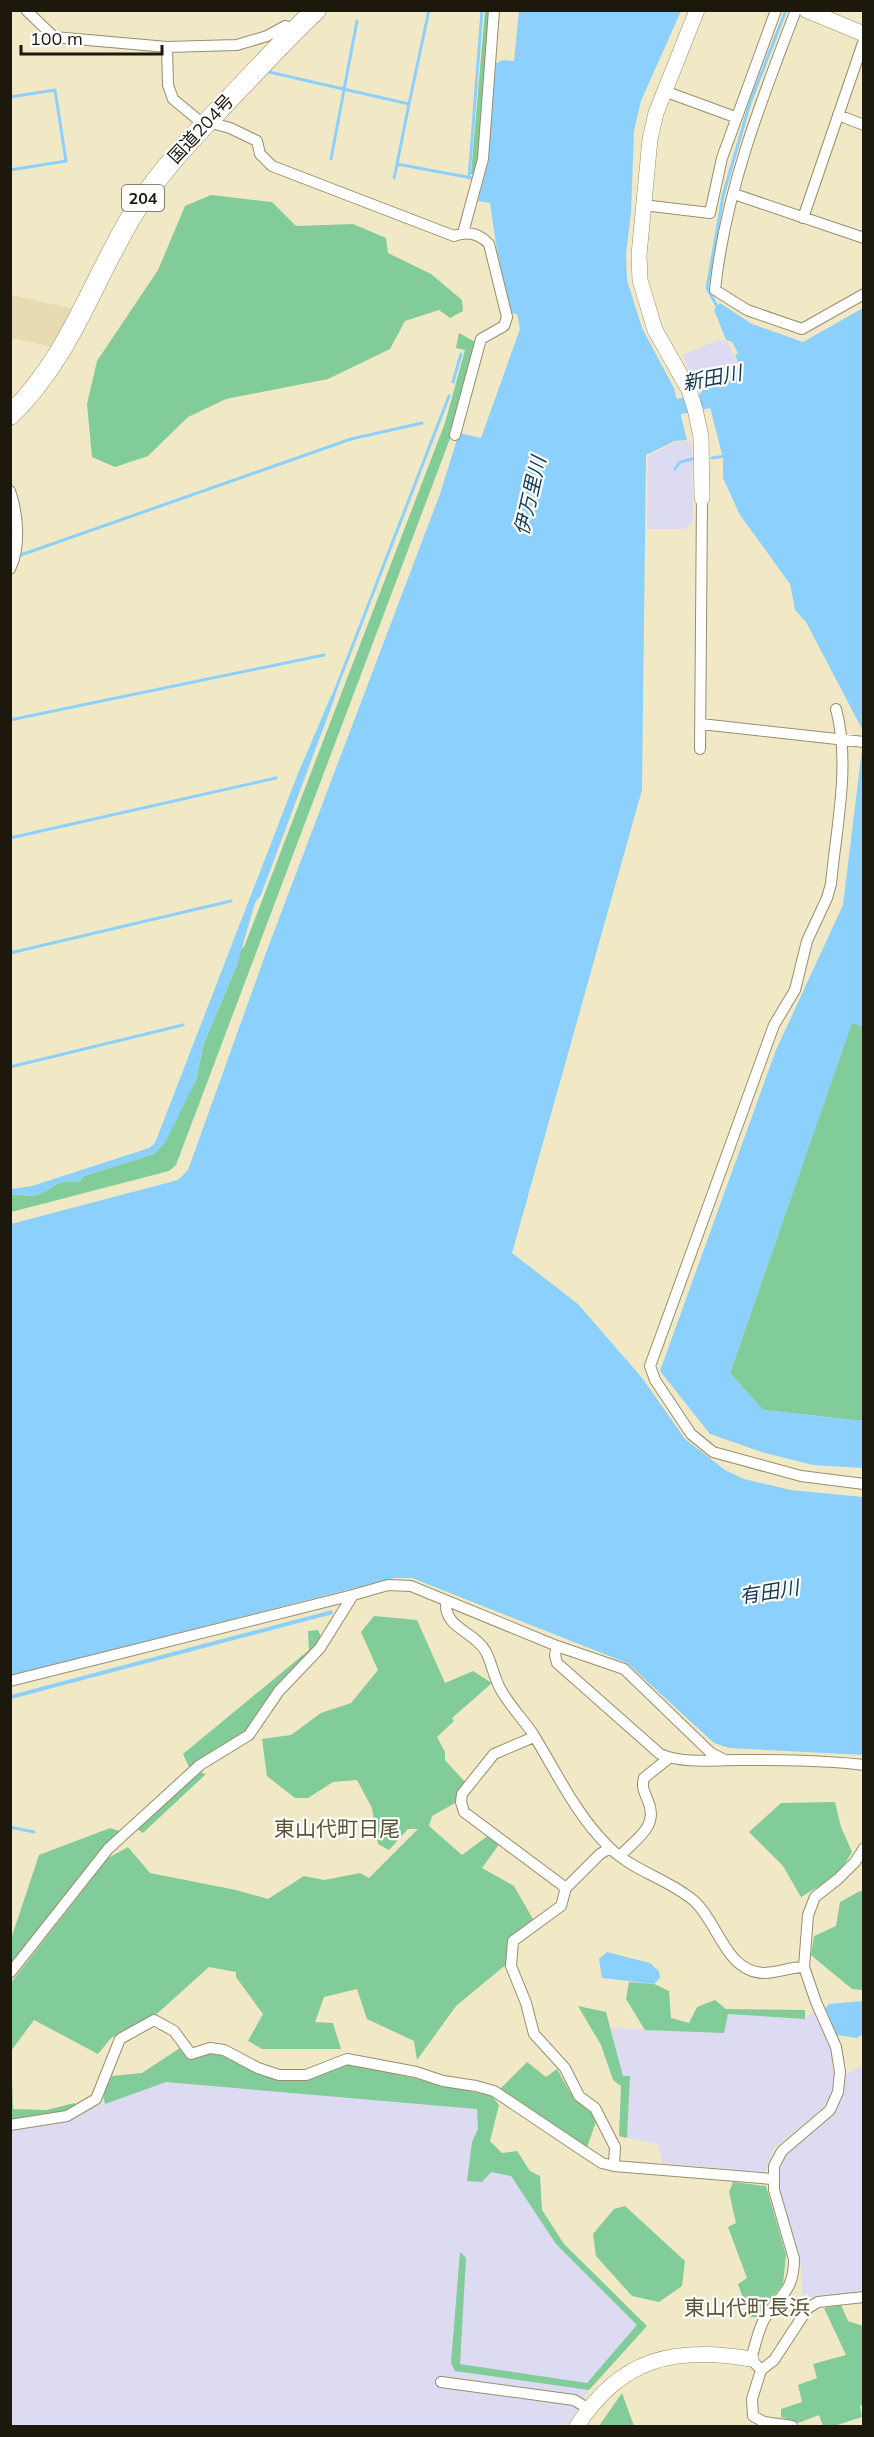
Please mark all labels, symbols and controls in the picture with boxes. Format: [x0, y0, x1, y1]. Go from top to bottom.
scale bar [21, 18, 162, 56]
text: 100 m [30, 27, 83, 50]
street label: 国道204号 [163, 89, 239, 168]
road number: 204 [122, 185, 164, 211]
water label: 新田川 [680, 359, 746, 396]
water label: 伊万里川 [508, 452, 551, 538]
water label: 有田川 [737, 1574, 802, 1609]
district label: 東山代町日尾 [274, 1815, 400, 1841]
district label: 東山代町長浜 [684, 2294, 810, 2320]

